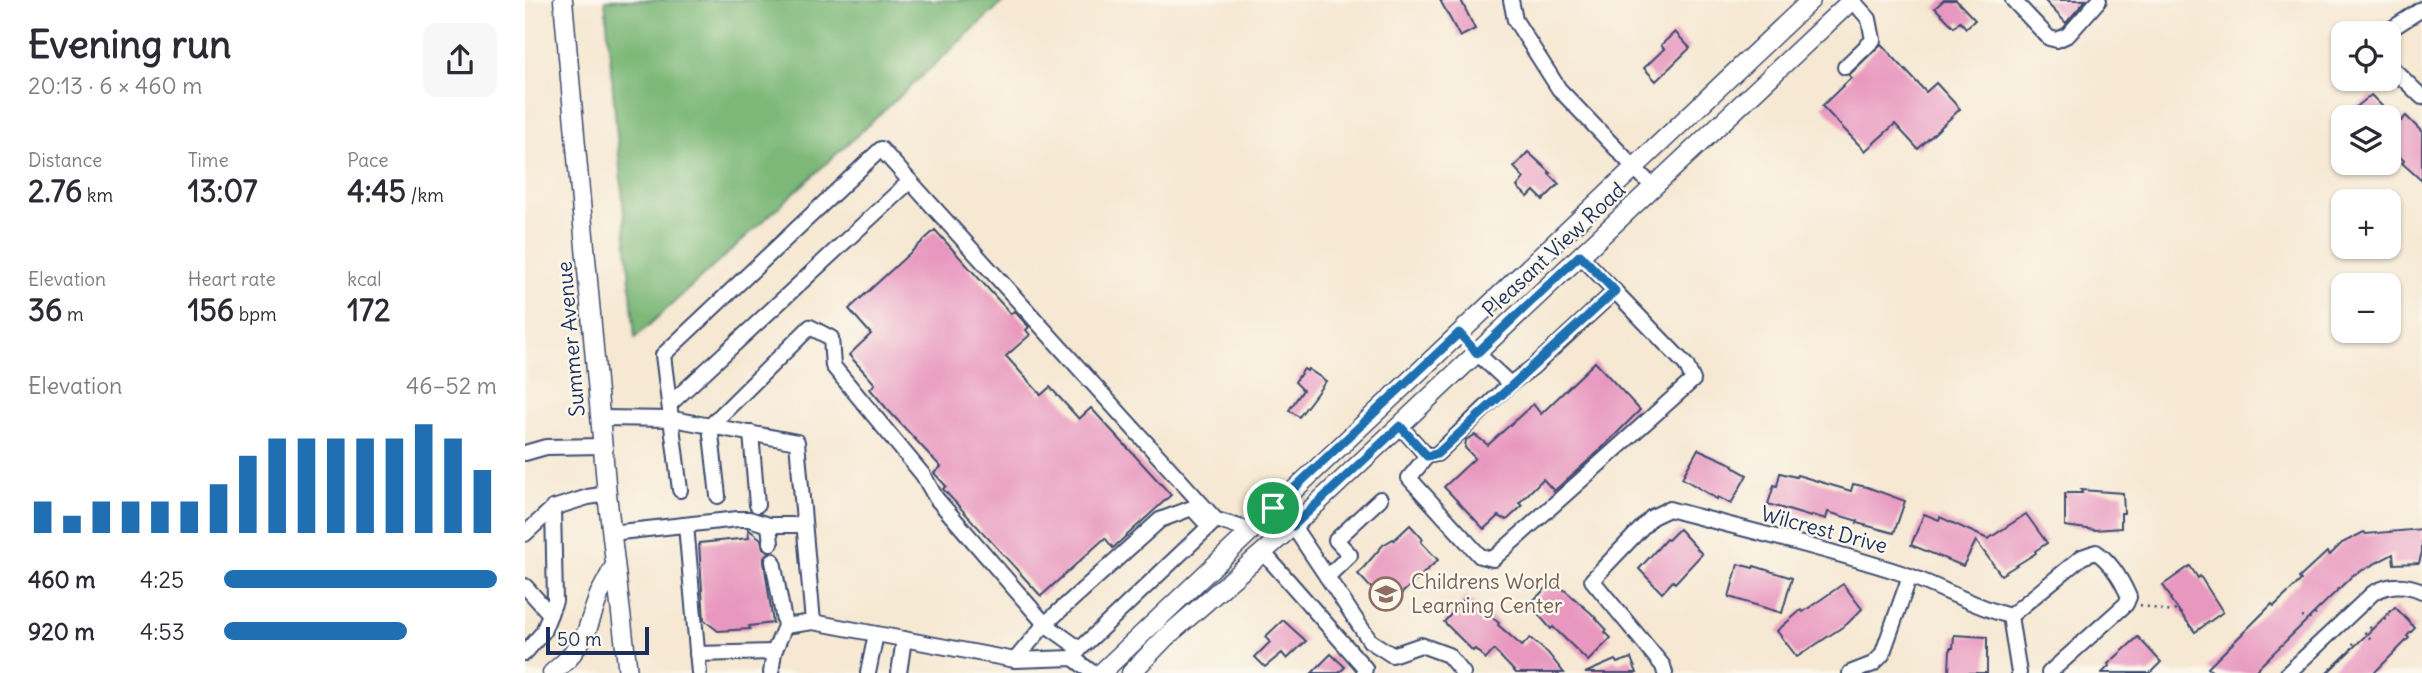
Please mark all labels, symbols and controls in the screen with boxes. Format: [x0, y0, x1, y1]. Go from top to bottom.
text: Evening run [28, 21, 231, 68]
map controls [2331, 21, 2401, 343]
button: locate [2331, 21, 2401, 91]
button: share [423, 23, 497, 97]
text: 20:13 · 6 × 460 m [28, 71, 202, 100]
button: layers [2331, 105, 2401, 175]
text: Distance [28, 148, 102, 172]
text: Time [188, 148, 229, 172]
text: Pace [347, 148, 389, 172]
text: 2.76 [28, 172, 82, 210]
text: 13:07 [188, 172, 257, 210]
text: 4:45 [347, 172, 406, 210]
street label: Pleasant View Road [1476, 176, 1631, 323]
text: km [82, 183, 113, 207]
text: /km [406, 183, 444, 207]
button: + [2331, 189, 2401, 259]
street label: Summer Avenue [550, 260, 591, 418]
text: Elevation [28, 267, 106, 291]
text: Heart rate [188, 267, 276, 291]
text: kcal [347, 267, 382, 291]
button: − [2331, 273, 2401, 343]
text: 36 [28, 291, 62, 329]
text: 156 [188, 291, 234, 329]
text: 172 [347, 291, 390, 329]
text: m [62, 302, 84, 326]
text: bpm [234, 302, 277, 326]
text: Elevation [28, 371, 122, 400]
text: 46–52 m [406, 371, 497, 400]
pin [1243, 478, 1303, 538]
icon: arrive [1254, 489, 1292, 527]
street label: Wilcrest Drive [1758, 500, 1890, 559]
text: 460 m [28, 565, 95, 594]
text: 4:25 [140, 565, 184, 594]
place label: Childrens World Learning Center [1411, 568, 1563, 619]
school or university icon: Childrens World Learning Center [1367, 575, 1405, 613]
text: 920 m [28, 617, 95, 646]
text: 4:53 [140, 617, 185, 646]
scale bar [546, 624, 649, 656]
text: 50 m [557, 627, 602, 651]

